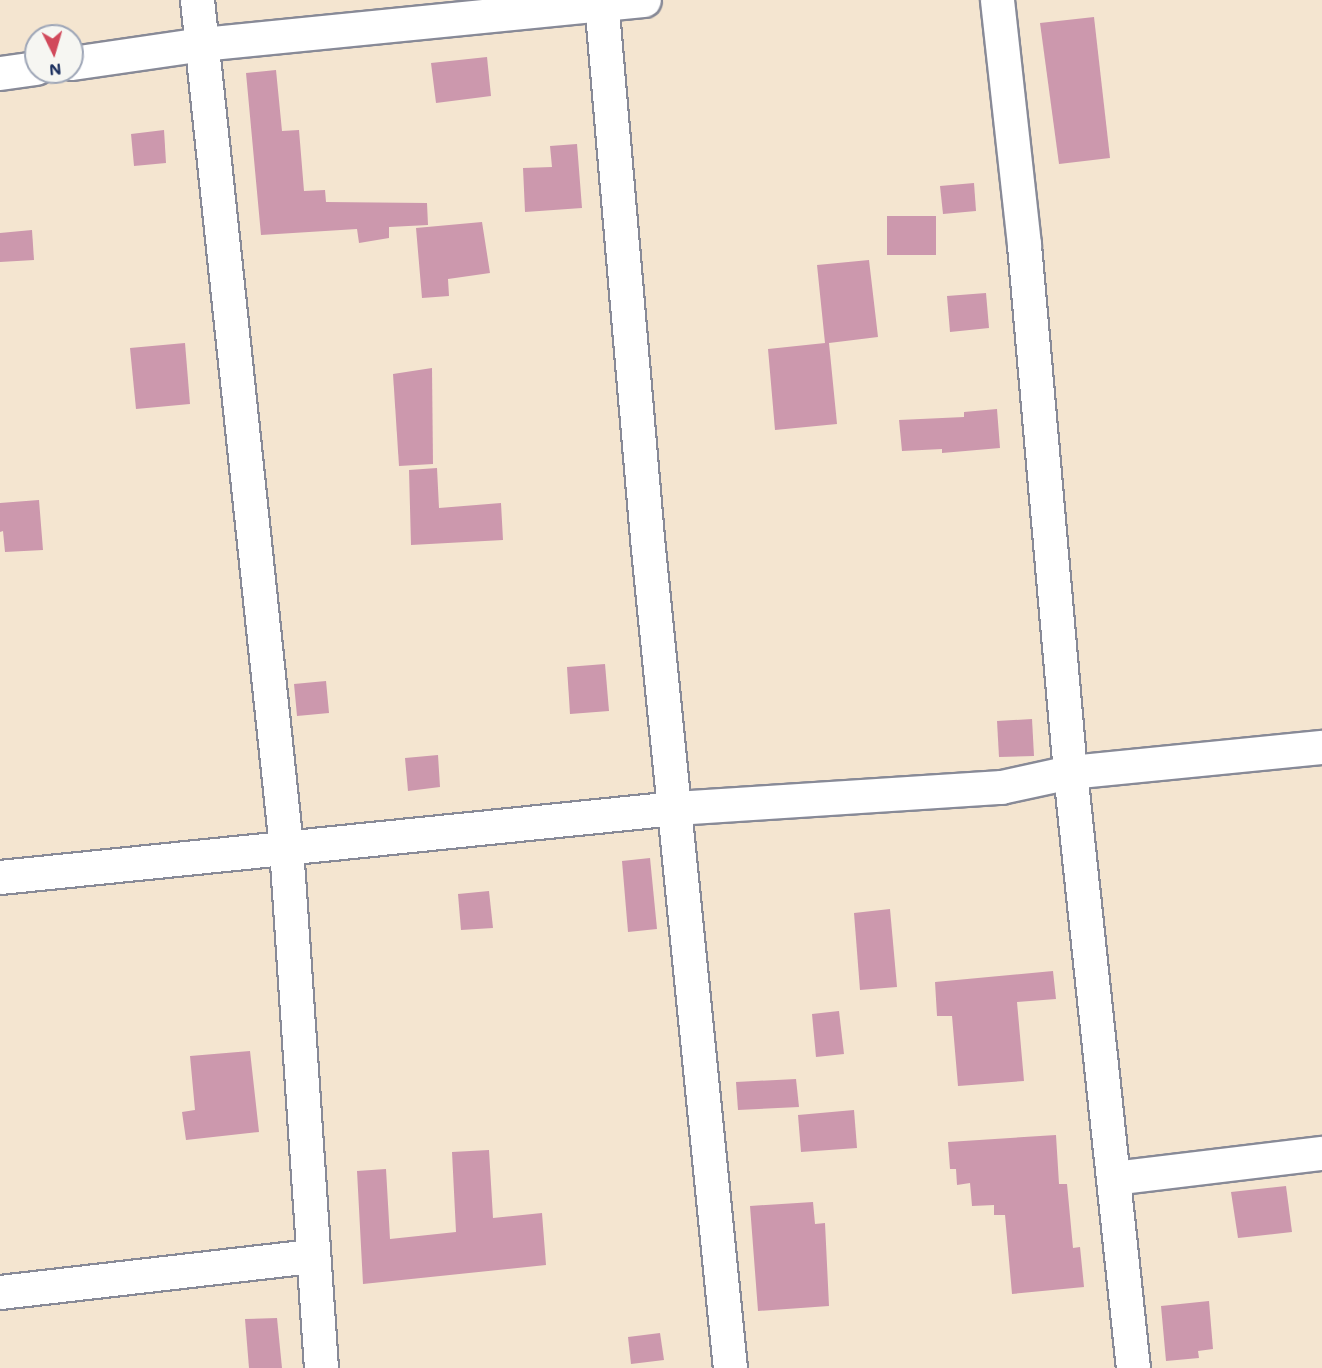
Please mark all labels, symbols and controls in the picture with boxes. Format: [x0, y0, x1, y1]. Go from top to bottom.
north arrow [24, 24, 84, 84]
text: N [48, 59, 62, 81]

